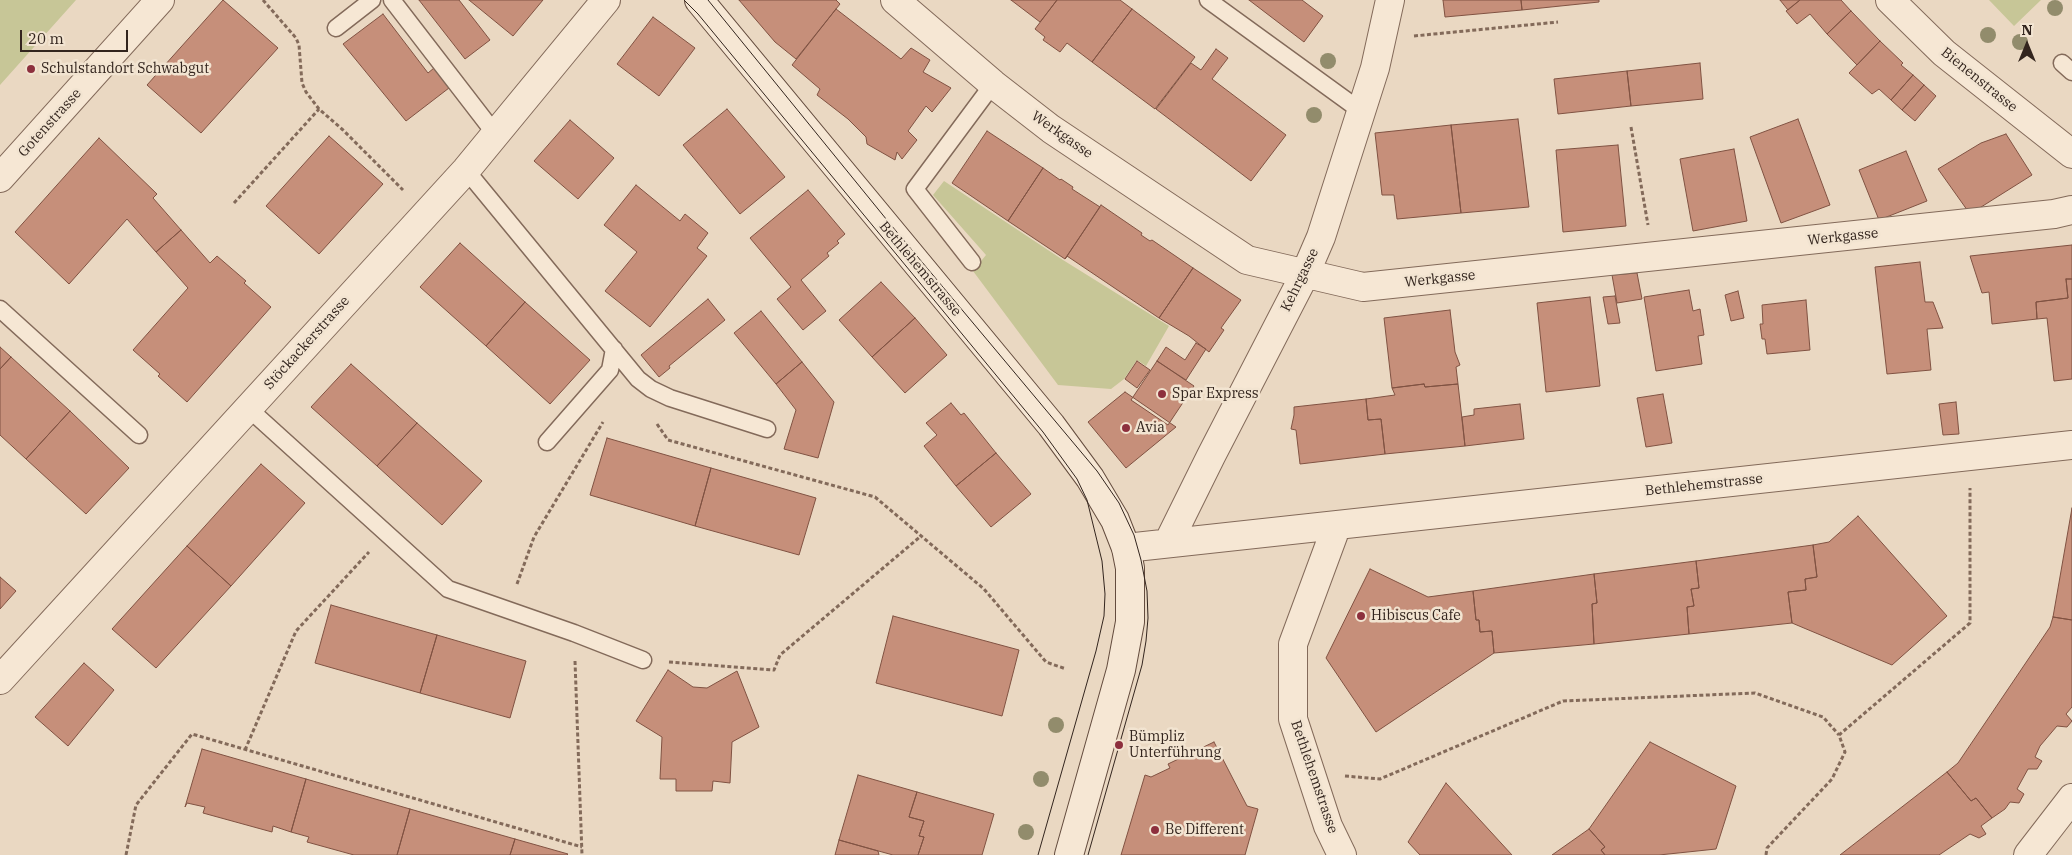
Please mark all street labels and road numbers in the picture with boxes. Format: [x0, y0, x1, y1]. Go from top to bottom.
street label: Bienenstrasse [1937, 44, 2021, 116]
street label: Gotenstrasse [15, 85, 85, 161]
street label: Werkgasse [1028, 108, 1096, 162]
street label: Bethlehemstrasse [875, 218, 965, 320]
street label: Werkgasse [1807, 225, 1879, 249]
street label: Kehrgasse [1277, 246, 1323, 314]
street label: Werkgasse [1404, 267, 1476, 291]
street label: Stöckackerstrasse [261, 293, 353, 393]
street label: Bethlehemstrasse [1644, 470, 1764, 500]
street label: Bethlehemstrasse [1287, 718, 1341, 836]

